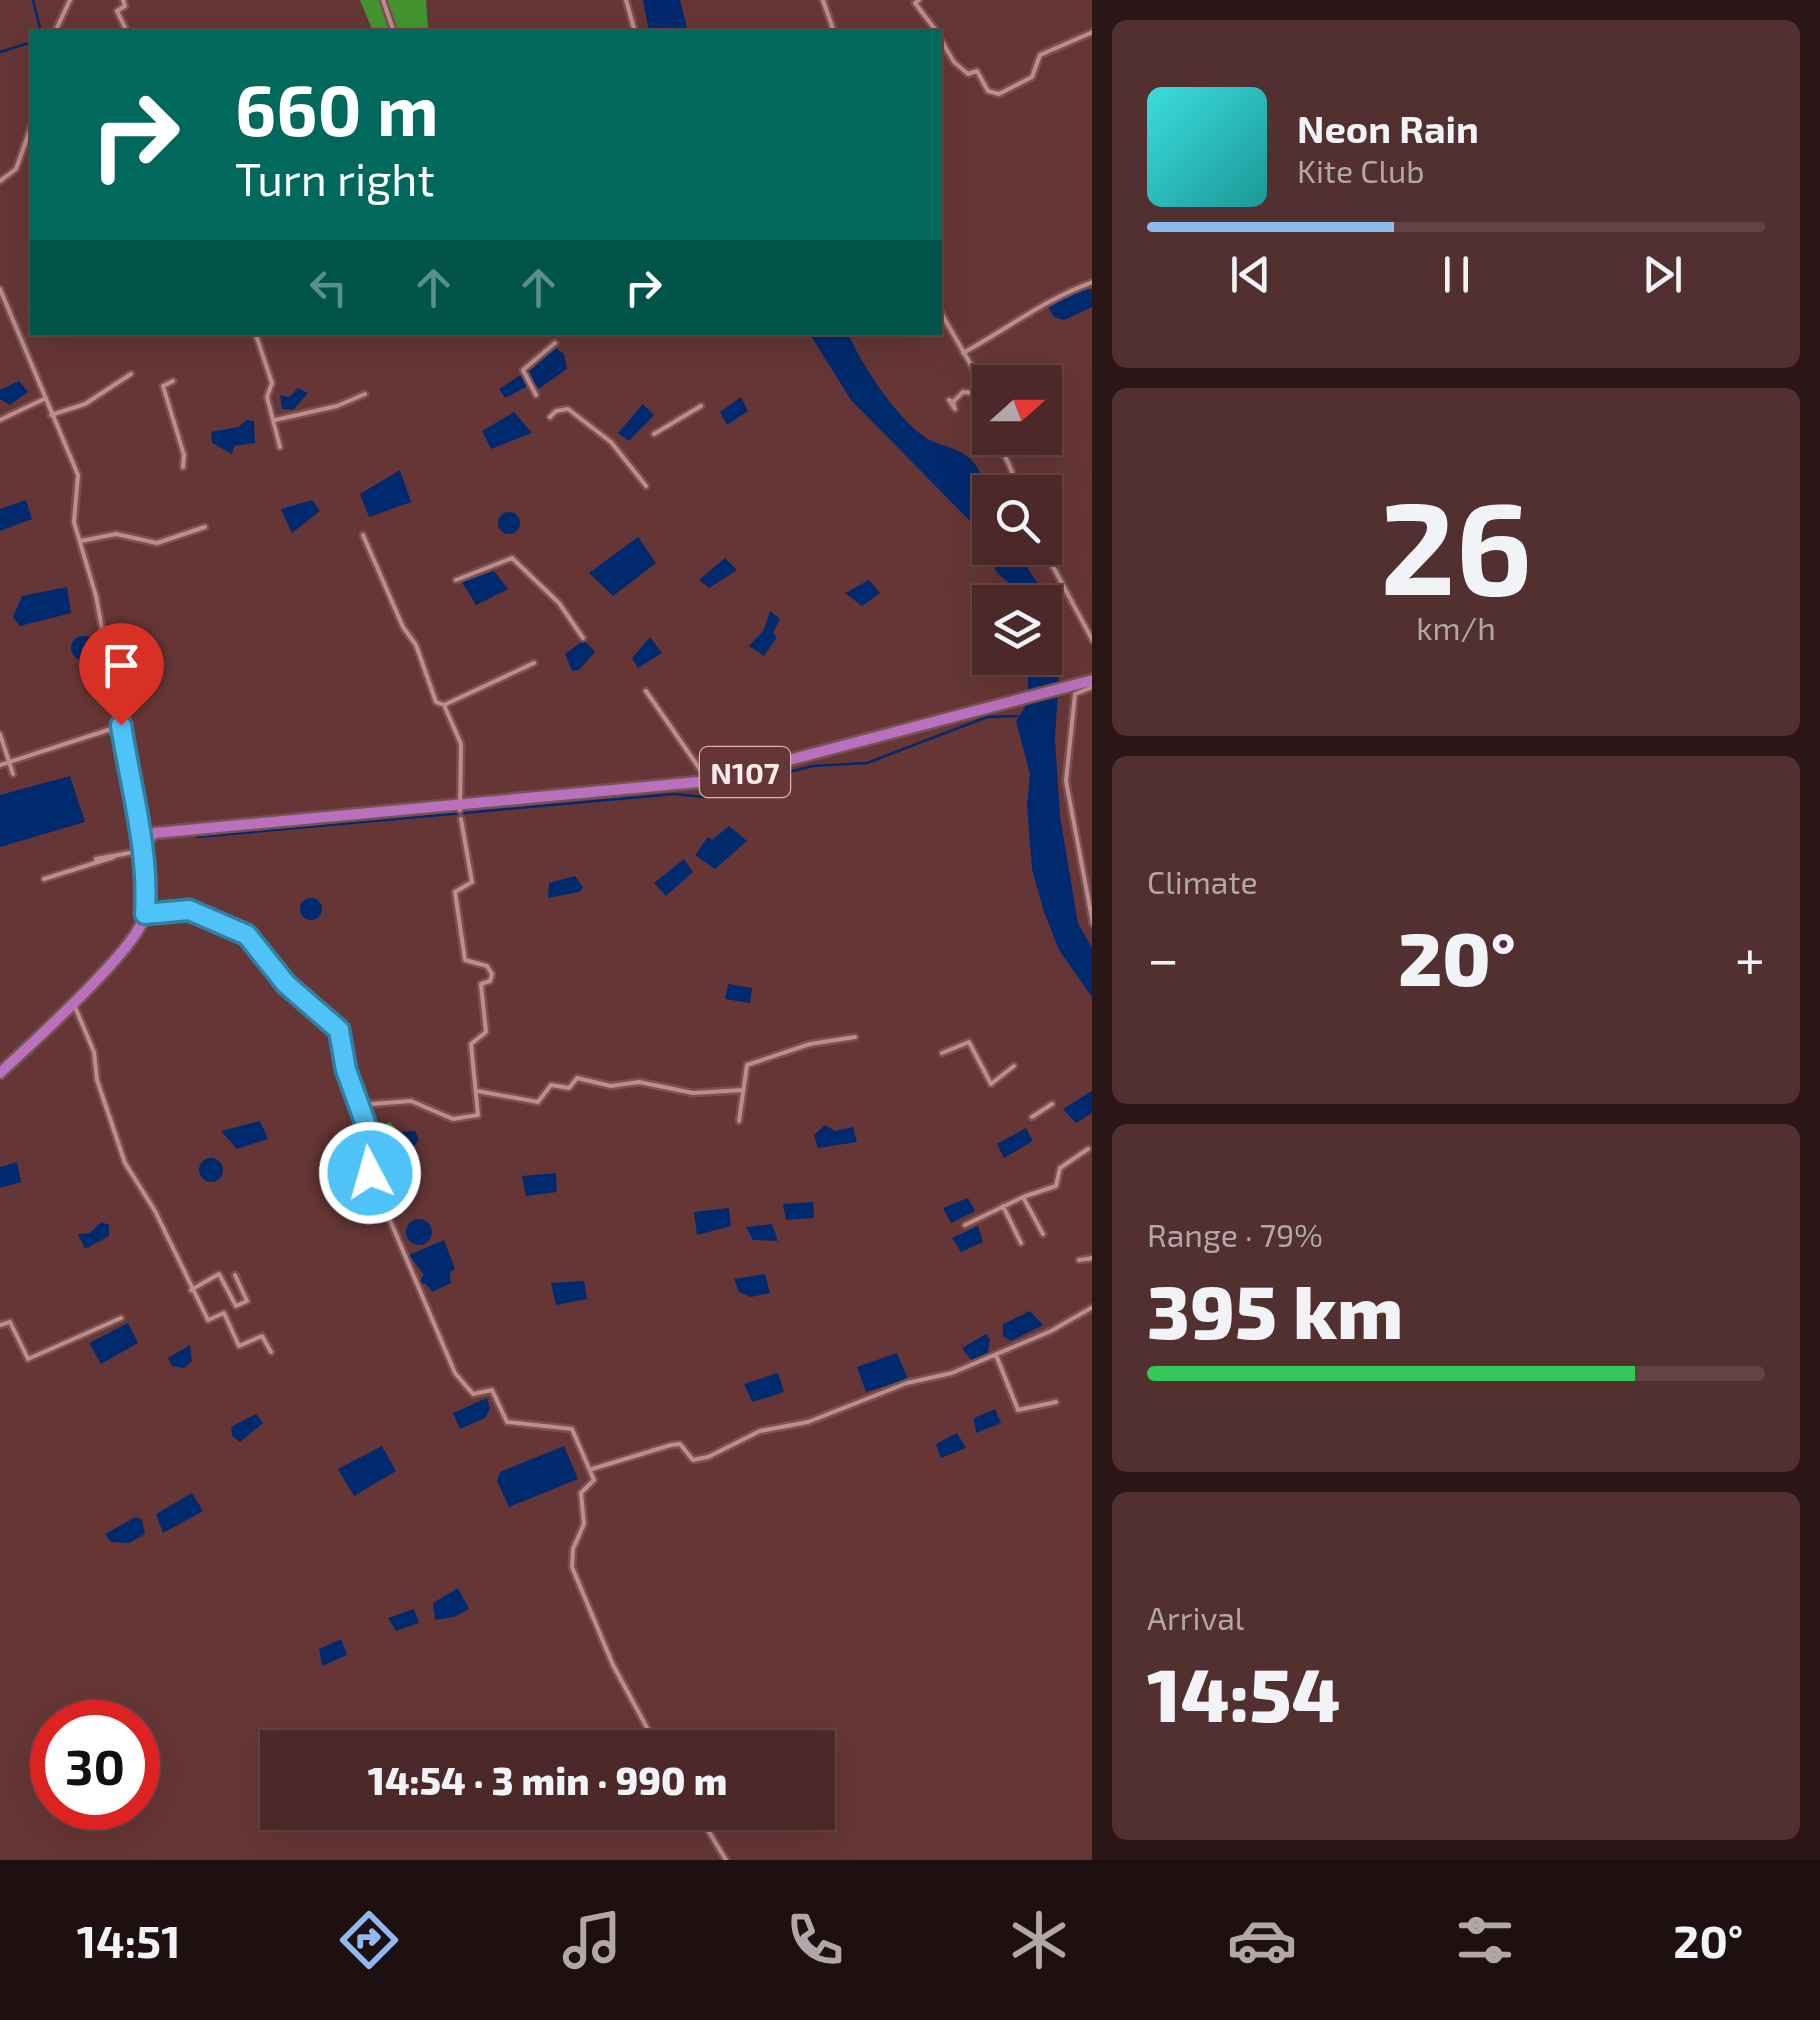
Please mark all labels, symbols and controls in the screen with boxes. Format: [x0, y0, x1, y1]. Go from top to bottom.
text: 660 m [235, 66, 439, 150]
icon: right [70, 70, 200, 200]
text: Neon Rain [1297, 105, 1479, 151]
text: Turn right [235, 151, 435, 205]
text: Kite Club [1297, 151, 1425, 189]
icon: previous [1223, 247, 1278, 302]
icon: pause [1429, 247, 1484, 302]
icon: next [1635, 247, 1690, 302]
icon: left [301, 260, 356, 315]
icon: ahead [406, 260, 461, 315]
icon: ahead [511, 260, 566, 315]
icon: right [616, 260, 671, 315]
north arrow [972, 365, 1062, 455]
map controls [972, 365, 1062, 675]
text: 26 [1380, 465, 1532, 621]
button: search [972, 475, 1062, 565]
button: layers [972, 585, 1062, 675]
text: km/h [1416, 608, 1496, 646]
pin [79, 623, 164, 726]
icon: arrive [94, 638, 149, 693]
road number: N107 [700, 747, 790, 797]
text: Climate [1147, 862, 1258, 900]
text: 20° [1398, 911, 1516, 1001]
text: − [1147, 924, 1179, 990]
text: + [1735, 924, 1765, 990]
position arrow [318, 1121, 422, 1225]
text: Range · 79% [1147, 1215, 1323, 1253]
text: 395 km [1147, 1264, 1403, 1354]
text: Arrival [1147, 1598, 1244, 1636]
text: 14:54 [1147, 1647, 1340, 1737]
speed limit sign: 30 [30, 1700, 160, 1830]
text: 14:54 · 3 min · 990 m [368, 1757, 727, 1803]
icon: directions [334, 1905, 404, 1975]
icon: music [557, 1905, 627, 1975]
icon: phone [780, 1905, 850, 1975]
icon: climate [1004, 1905, 1074, 1975]
icon: car [1227, 1905, 1297, 1975]
icon: filters [1450, 1905, 1520, 1975]
text: 14:51 [77, 1913, 181, 1967]
text: 20° [1673, 1913, 1743, 1967]

